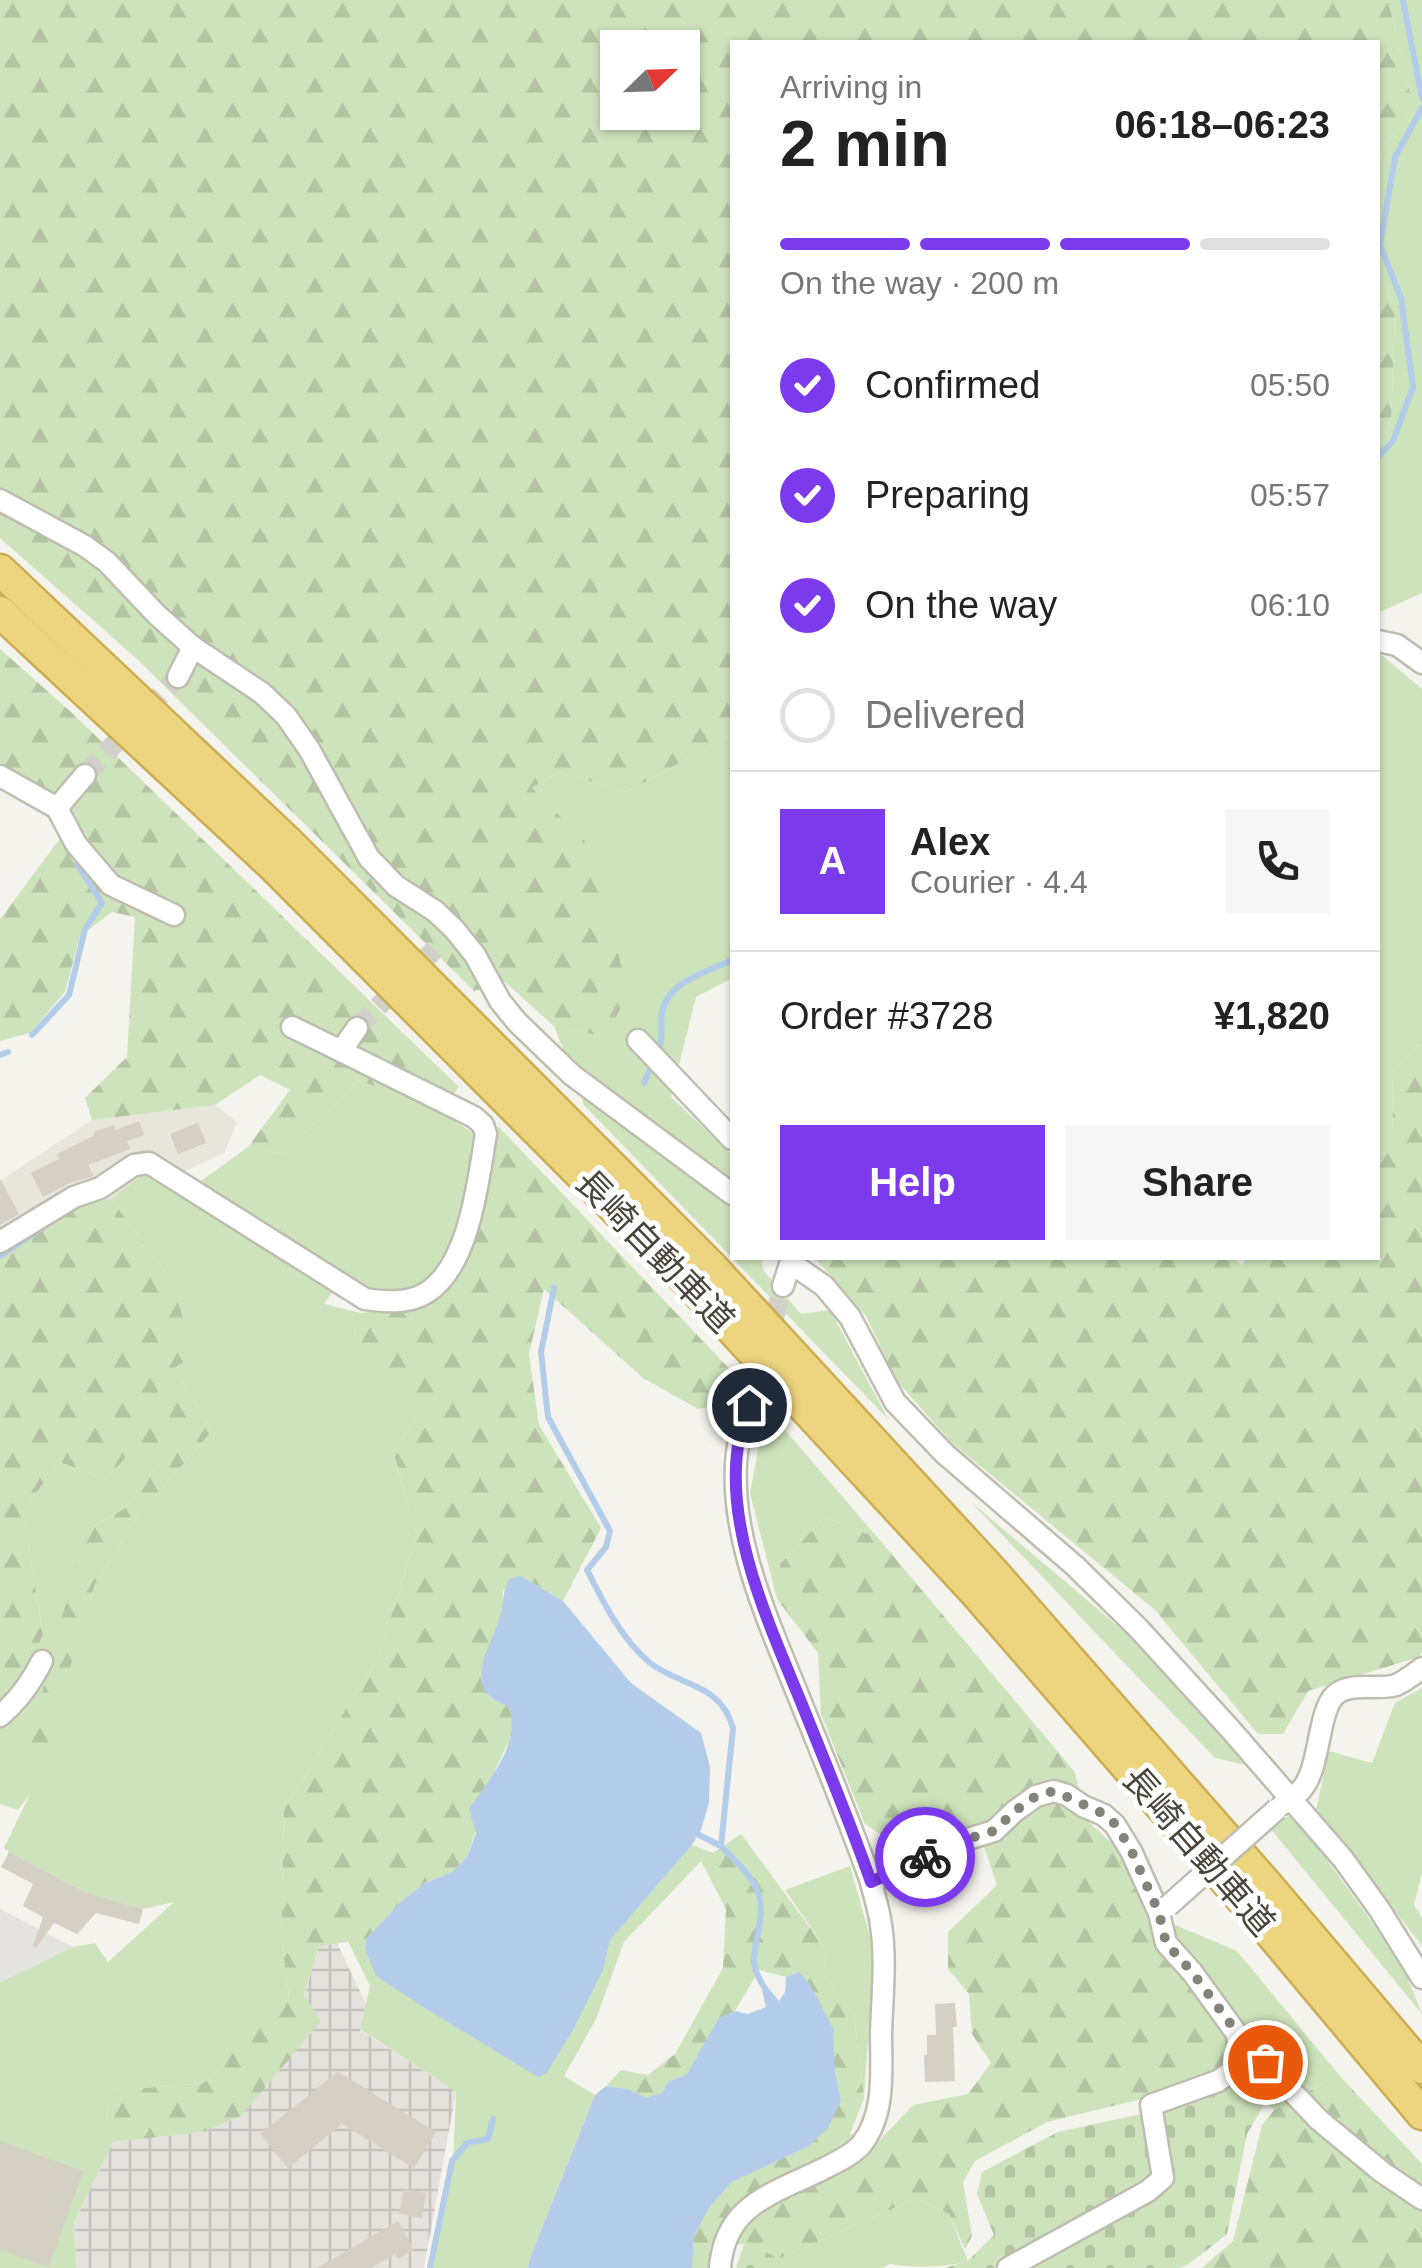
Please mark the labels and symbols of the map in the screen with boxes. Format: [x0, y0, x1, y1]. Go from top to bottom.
north arrow [600, 30, 700, 130]
street label: 長崎自動車道 [568, 1162, 742, 1340]
pin [707, 1363, 792, 1448]
street label: 長崎自動車道 [1116, 1759, 1283, 1943]
courier [875, 1807, 975, 1907]
pin [1223, 2020, 1308, 2105]

